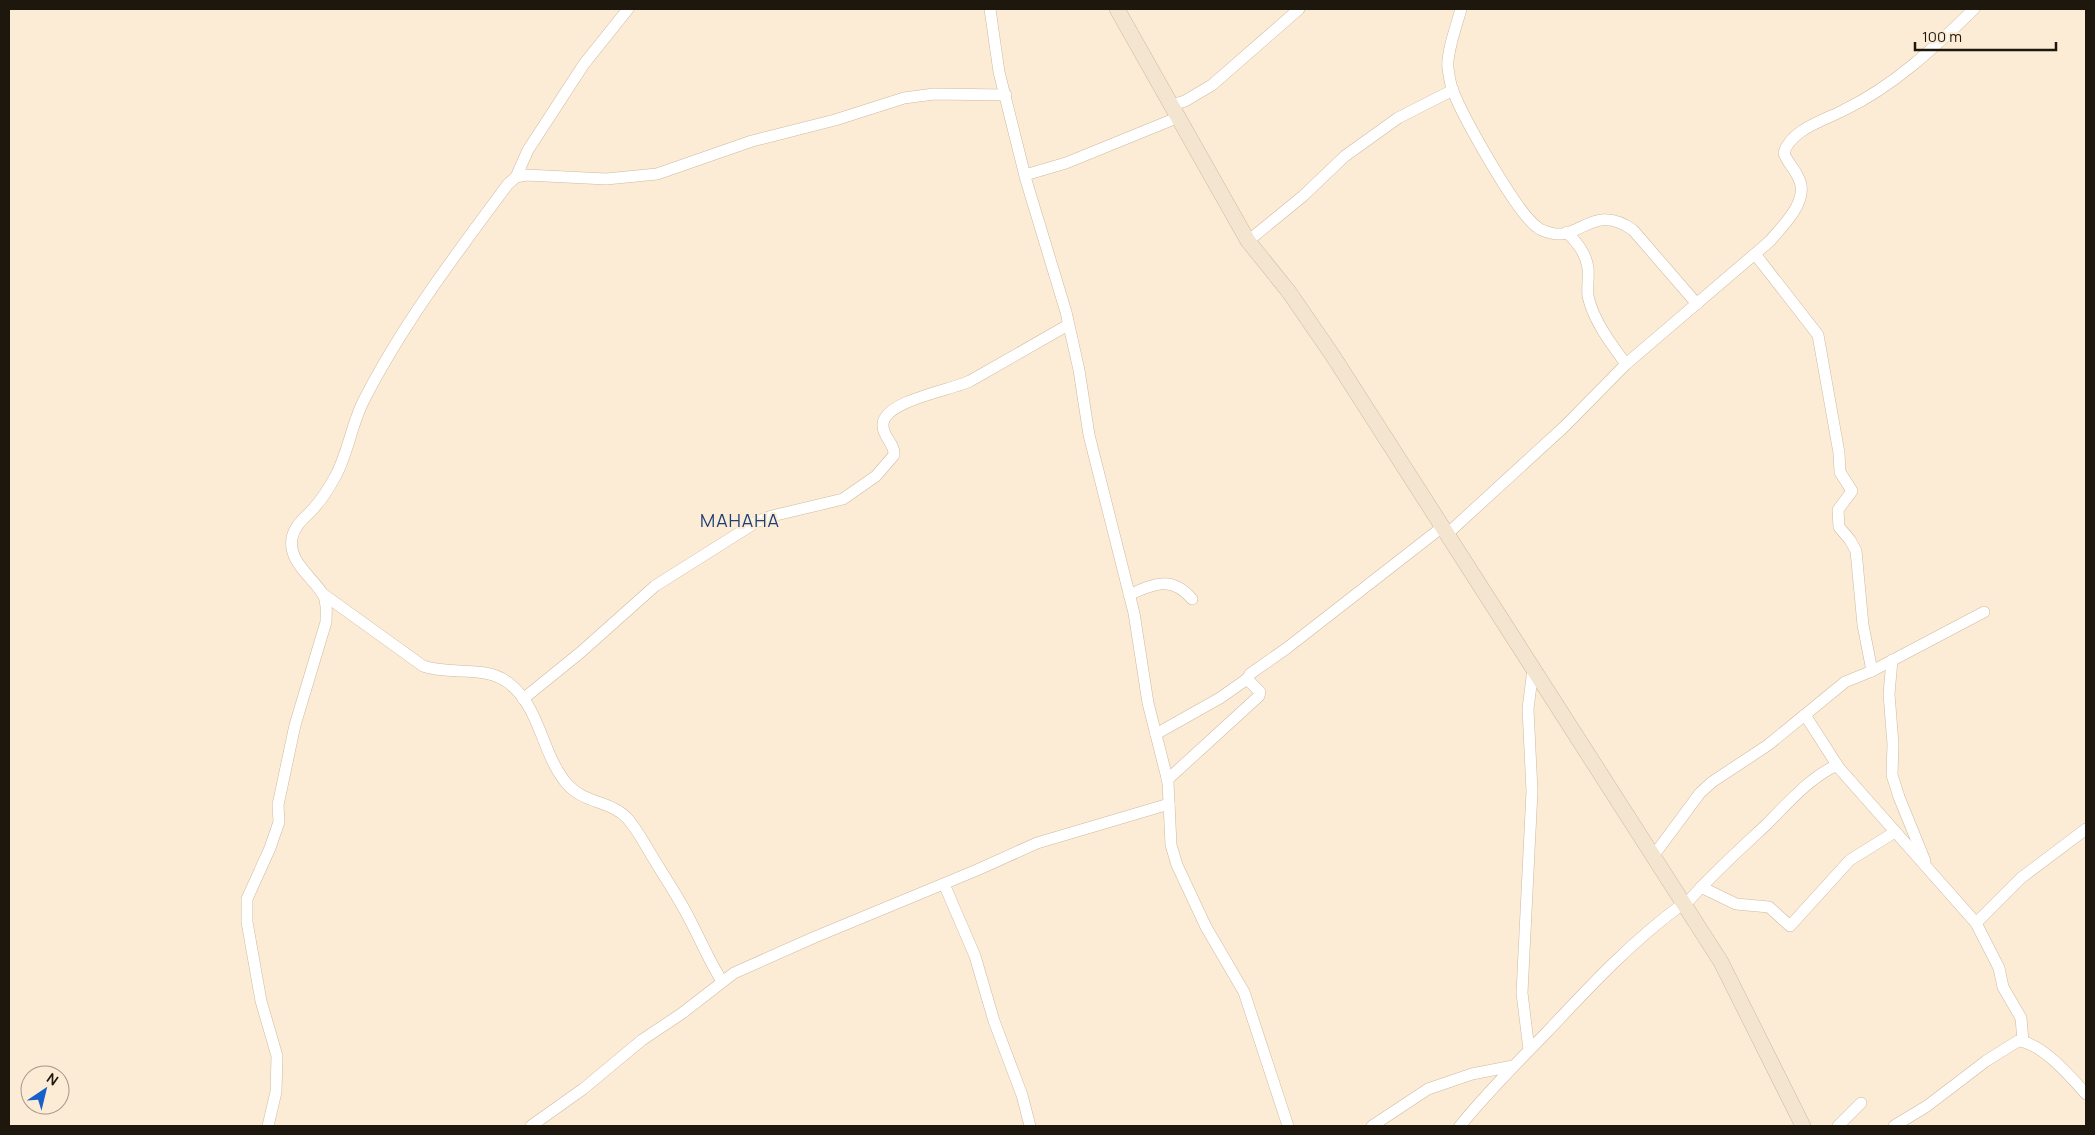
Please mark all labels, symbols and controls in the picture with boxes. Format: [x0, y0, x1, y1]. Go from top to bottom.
scale bar [1915, 20, 2056, 52]
text: 100 m [1922, 26, 1962, 47]
district label: MAHAHA [700, 508, 780, 532]
north arrow [20, 1065, 70, 1115]
text: N [43, 1068, 62, 1090]

